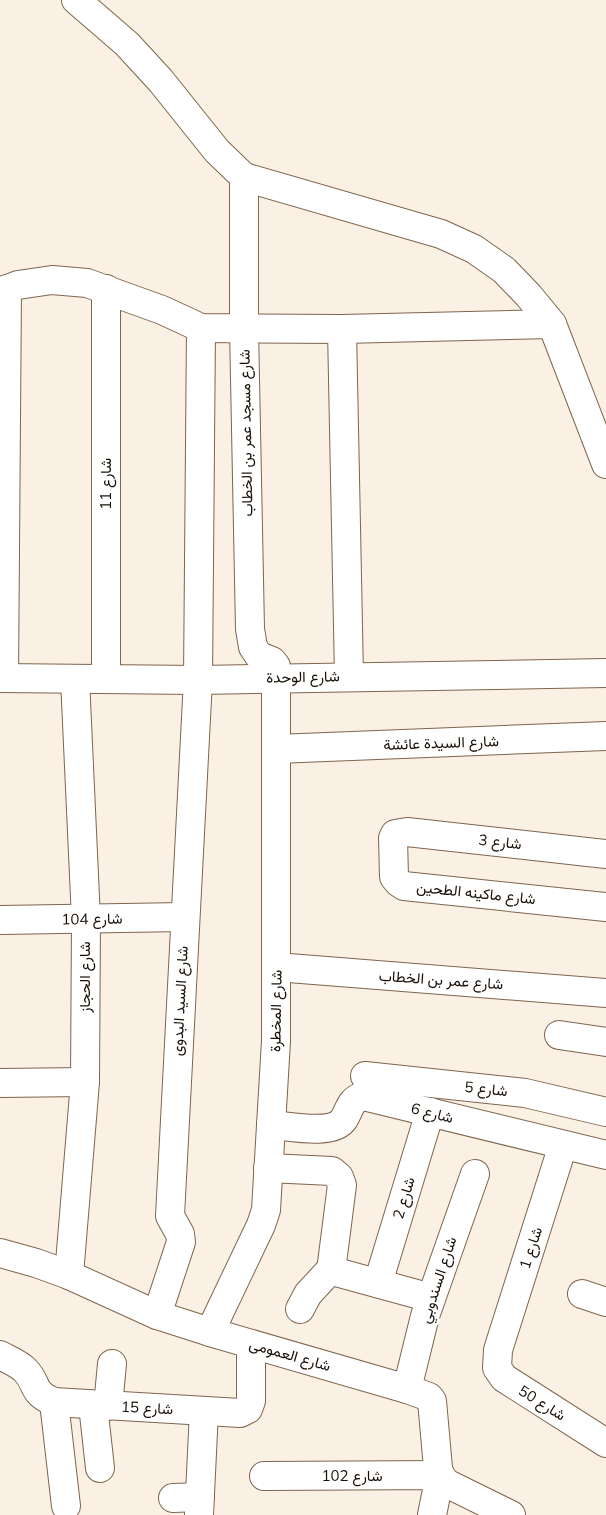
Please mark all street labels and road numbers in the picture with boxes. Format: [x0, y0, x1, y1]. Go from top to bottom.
street label: شارع مسجد عمر بن الخطاب [235, 349, 258, 517]
street label: شارع 11 [96, 458, 117, 510]
street label: شارع الوحدة [266, 666, 340, 689]
street label: شارع السيدة عائشة [383, 731, 499, 756]
street label: شارع 3 [477, 830, 523, 855]
street label: شارع ماكينه الطحين [415, 877, 537, 910]
street label: شارع 104 [61, 908, 123, 931]
street label: شارع الحجاز [75, 941, 96, 1014]
street label: شارع السيد البدوى [167, 945, 194, 1057]
street label: شارع عمر بن الخطاب [378, 966, 504, 995]
street label: شارع المخطرة [265, 969, 288, 1052]
street label: شارع 5 [463, 1077, 509, 1102]
street label: شارع 6 [408, 1098, 455, 1129]
street label: شارع 2 [388, 1174, 421, 1222]
street label: شارع 1 [515, 1224, 548, 1272]
street label: شارع السندوبي [415, 1234, 464, 1327]
street label: شارع العمومى [247, 1334, 333, 1377]
street label: شارع 50 [514, 1381, 570, 1426]
street label: شارع 15 [120, 1397, 174, 1420]
street label: شارع 102 [321, 1466, 383, 1487]

